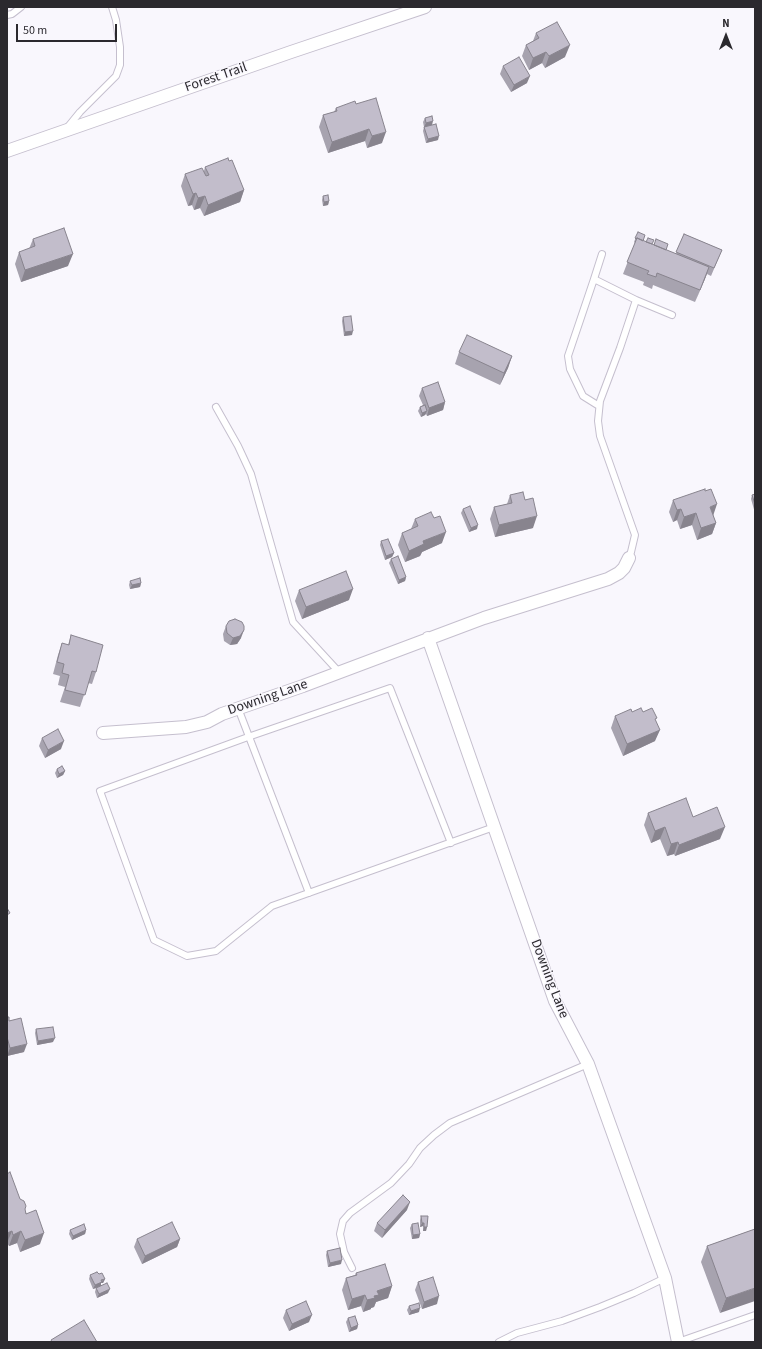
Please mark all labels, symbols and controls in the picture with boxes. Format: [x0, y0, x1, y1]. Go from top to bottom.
scale bar [18, 16, 119, 42]
north arrow [706, 16, 746, 56]
text: N [722, 16, 730, 31]
text: 50 m [23, 22, 47, 39]
street label: Forest Trail [183, 60, 249, 96]
street label: Downing Lane [226, 676, 310, 720]
street label: Downing Lane [526, 937, 572, 1021]

